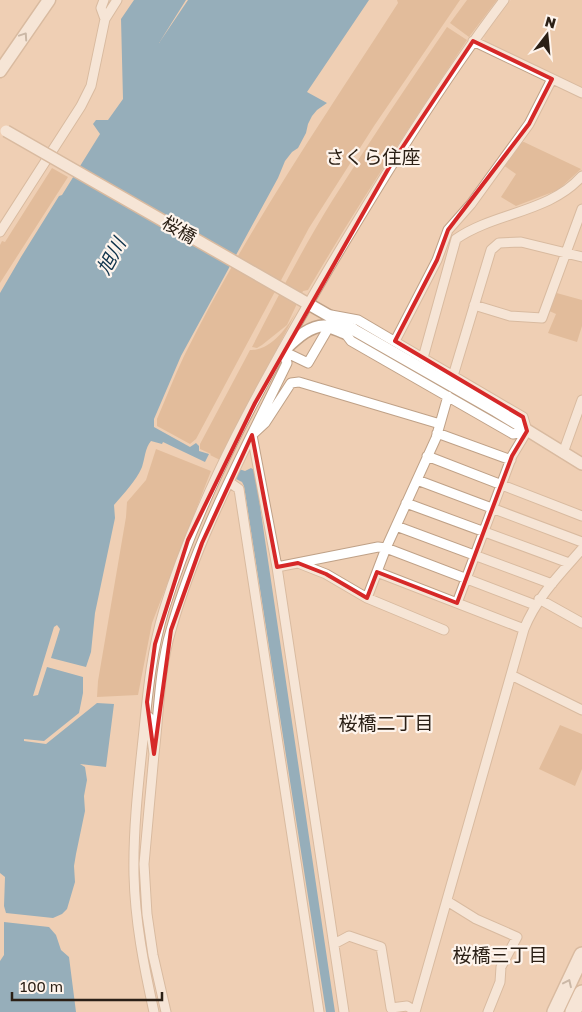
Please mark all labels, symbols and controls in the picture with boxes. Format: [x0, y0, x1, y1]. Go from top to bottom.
north arrow [522, 10, 572, 60]
text: N [543, 12, 558, 32]
one-way arrow [18, 32, 27, 41]
district label: さくら住座 [325, 145, 421, 168]
street label: 桜橋 [158, 211, 201, 248]
water label: 旭川 [91, 232, 131, 278]
district label: 桜橋二丁目 [338, 711, 434, 734]
district label: 桜橋三丁目 [452, 943, 548, 966]
scale bar [12, 970, 162, 1002]
text: 100 m [20, 977, 63, 995]
one-way arrow [562, 979, 573, 988]

